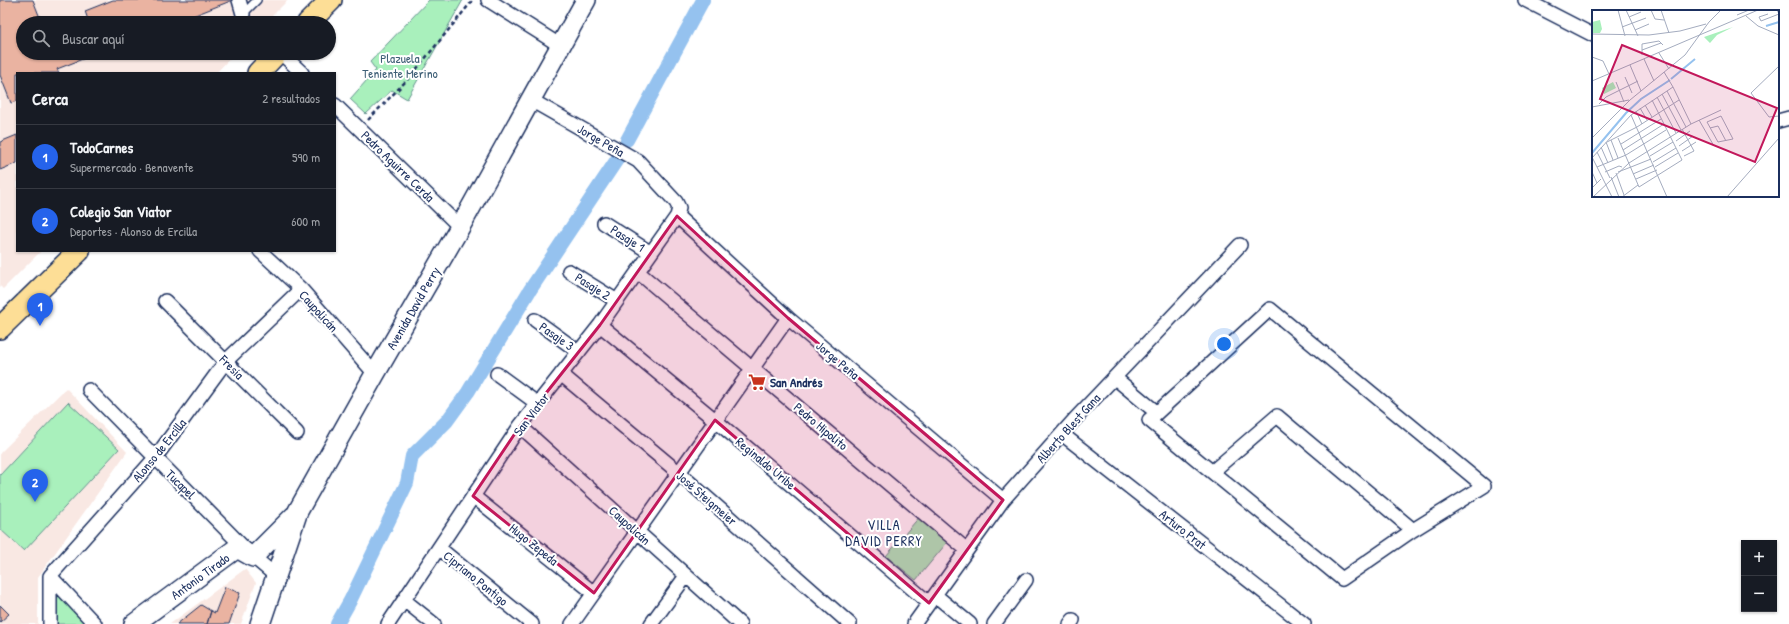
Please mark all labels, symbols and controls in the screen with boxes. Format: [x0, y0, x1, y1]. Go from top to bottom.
inset map [1592, 10, 1779, 197]
search box [16, 16, 336, 60]
icon: search [30, 27, 52, 49]
text: Buscar aquí [62, 28, 125, 49]
park label: Plazuela Teniente Merino [362, 49, 438, 82]
text: Cerca [32, 87, 68, 110]
text: 2 resultados [262, 89, 320, 107]
street label: Jorge Peña [574, 119, 628, 161]
street label: Pedro Aguirre Cerda [357, 126, 439, 206]
text: TodoCarnes [70, 137, 133, 158]
text: 1 [43, 148, 47, 166]
text: 590 m [292, 148, 320, 166]
text: Supermercado · Benavente [70, 158, 194, 176]
text: Colegio San Viator [70, 201, 171, 222]
text: 2 [42, 212, 48, 230]
text: 600 m [291, 212, 320, 230]
street label: Pasaje 1 [607, 220, 649, 256]
text: Deportes · Alonso de Ercilla [70, 222, 197, 240]
street label: Avenida David Perry [382, 263, 444, 353]
street label: Pasaje 2 [572, 268, 614, 304]
street label: Caupolicán [295, 286, 343, 336]
pin: 1 [27, 293, 53, 326]
street label: Pasaje 3 [536, 318, 578, 355]
your location [1214, 334, 1234, 354]
street label: Jorge Peña [813, 337, 863, 383]
street label: Fresia [215, 350, 248, 383]
supermarket icon: San Andrés [747, 372, 767, 392]
place label: San Andrés [770, 373, 822, 391]
street label: San Viator [509, 389, 553, 439]
street label: Alberto Blest Gana [1032, 389, 1104, 467]
street label: Pedro Hipolito [790, 398, 852, 454]
street label: Alonso de Ercilla [128, 414, 190, 486]
street label: Reginaldo Uribe [732, 433, 800, 493]
street label: Tucapel [162, 465, 200, 503]
street label: José Steigmeier [673, 467, 741, 529]
pin: 2 [22, 469, 48, 502]
street label: Caupolicán [605, 501, 655, 549]
street label: Arturo Prat [1156, 505, 1211, 553]
district label: VILLA DAVID PERRY [845, 515, 923, 550]
street label: Hugo Zepeda [506, 519, 562, 569]
map controls [1741, 540, 1777, 612]
button: + [1741, 540, 1777, 576]
street label: Cipriano Pontigo [440, 546, 512, 610]
street label: Antonio Tirado [167, 549, 233, 603]
button: − [1741, 576, 1777, 612]

